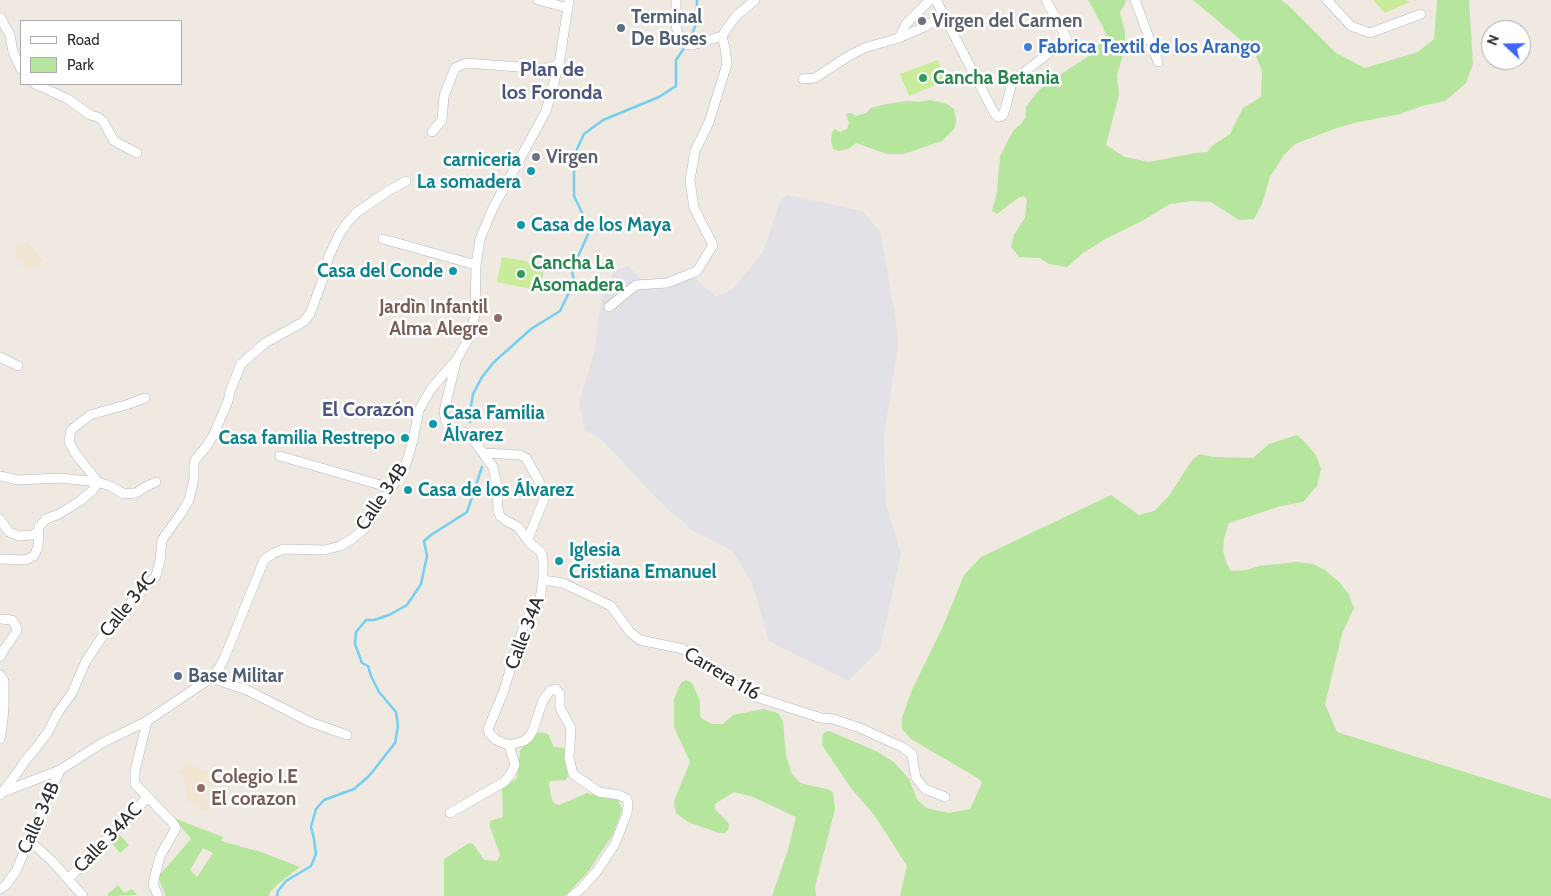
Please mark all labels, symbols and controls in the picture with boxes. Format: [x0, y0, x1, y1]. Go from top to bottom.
place label: Terminal De Buses [631, 6, 707, 50]
place label: Virgen del Carmen [932, 10, 1082, 32]
marker: Virgen del Carmen [916, 15, 928, 27]
legend [20, 20, 182, 85]
north arrow [1481, 20, 1531, 70]
marker: Terminal De Buses [615, 22, 627, 34]
text: Road [67, 31, 100, 49]
text: N [1483, 32, 1503, 48]
place label: Fabrica Textil de los Arango [1038, 36, 1261, 58]
marker: Fabrica Textil de los Arango [1022, 41, 1034, 53]
text: Park [67, 56, 94, 74]
district label: Plan de los Foronda [502, 58, 602, 105]
place label: Cancha Betania [933, 67, 1060, 89]
marker: Cancha Betania [917, 72, 929, 84]
place label: Virgen [546, 146, 598, 168]
place label: carniceria La somadera [417, 149, 521, 193]
marker: Virgen [530, 151, 542, 163]
marker: carniceria La somadera [525, 165, 537, 177]
place label: Casa de los Maya [531, 214, 671, 236]
marker: Casa de los Maya [515, 219, 527, 231]
place label: Cancha La Asomadera [531, 252, 624, 296]
place label: Casa del Conde [317, 260, 443, 282]
marker: Casa del Conde [447, 265, 459, 277]
marker: Cancha La Asomadera [515, 268, 527, 280]
place label: Jardìn Infantil Alma Alegre [379, 296, 488, 340]
marker: Jardìn Infantil Alma Alegre [492, 312, 504, 324]
district label: El Corazón [322, 398, 414, 422]
place label: Casa Familia Álvarez [443, 402, 545, 446]
marker: Casa Familia Álvarez [427, 418, 439, 430]
place label: Casa familia Restrepo [219, 427, 395, 449]
marker: Casa familia Restrepo [399, 432, 411, 444]
street label: Calle 34B [351, 459, 413, 535]
place label: Casa de los Álvarez [418, 479, 574, 501]
marker: Casa de los Álvarez [402, 484, 414, 496]
place label: Iglesia Cristiana Emanuel [569, 539, 717, 583]
marker: Iglesia Cristiana Emanuel [553, 555, 565, 567]
street label: Calle 34C [95, 568, 161, 642]
street label: Calle 34A [501, 593, 549, 673]
street label: Carrera 116 [680, 642, 764, 706]
place label: Base Militar [188, 665, 283, 687]
marker: Base Militar [172, 670, 184, 682]
place label: Colegio I.E El corazon [211, 766, 298, 810]
street label: Calle 34B [13, 779, 65, 857]
marker: Colegio I.E El corazon [195, 782, 207, 794]
street label: Calle 34AC [69, 798, 147, 878]

